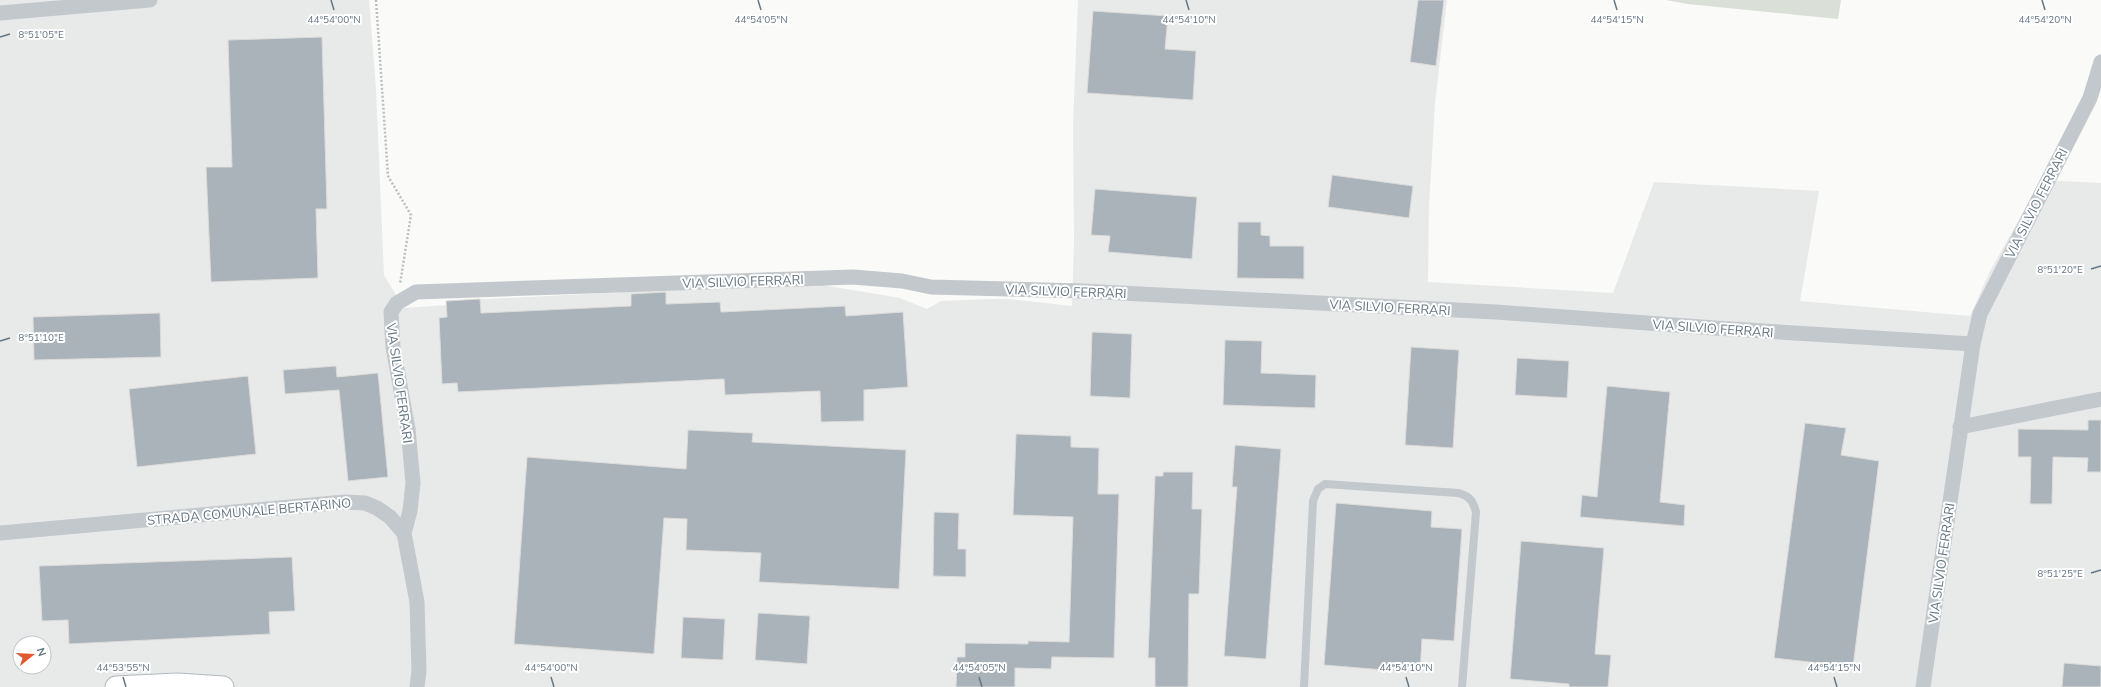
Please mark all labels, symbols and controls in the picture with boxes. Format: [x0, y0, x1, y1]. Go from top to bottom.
text: 44°54'00"N [307, 13, 361, 27]
text: 44°54'05"N [734, 13, 788, 27]
text: 44°54'10"N [1162, 13, 1216, 27]
text: 44°54'15"N [1590, 13, 1644, 27]
text: 44°54'20"N [2018, 13, 2072, 27]
text: 8°51'05"E [18, 28, 64, 42]
street label: VIA SILVIO FERRARI [2001, 145, 2072, 262]
text: 8°51'20"E [2037, 263, 2083, 277]
street label: VIA SILVIO FERRARI [681, 271, 804, 293]
street label: VIA SILVIO FERRARI [1004, 281, 1127, 303]
street label: VIA SILVIO FERRARI [1328, 296, 1451, 320]
street label: VIA SILVIO FERRARI [1651, 316, 1774, 342]
street label: VIA SILVIO FERRARI [382, 321, 416, 444]
text: 8°51'10"E [18, 331, 64, 345]
street label: STRADA COMUNALE BERTARINO [146, 494, 352, 530]
street label: VIA SILVIO FERRARI [1924, 502, 1959, 625]
text: 8°51'25"E [2037, 567, 2083, 581]
north arrow [12, 635, 52, 675]
text: N [33, 646, 49, 658]
text: 44°53'55"N [96, 661, 150, 675]
text: 44°54'00"N [524, 661, 578, 675]
text: 44°54'05"N [952, 661, 1006, 675]
text: 44°54'10"N [1379, 661, 1433, 675]
text: 44°54'15"N [1807, 661, 1861, 675]

